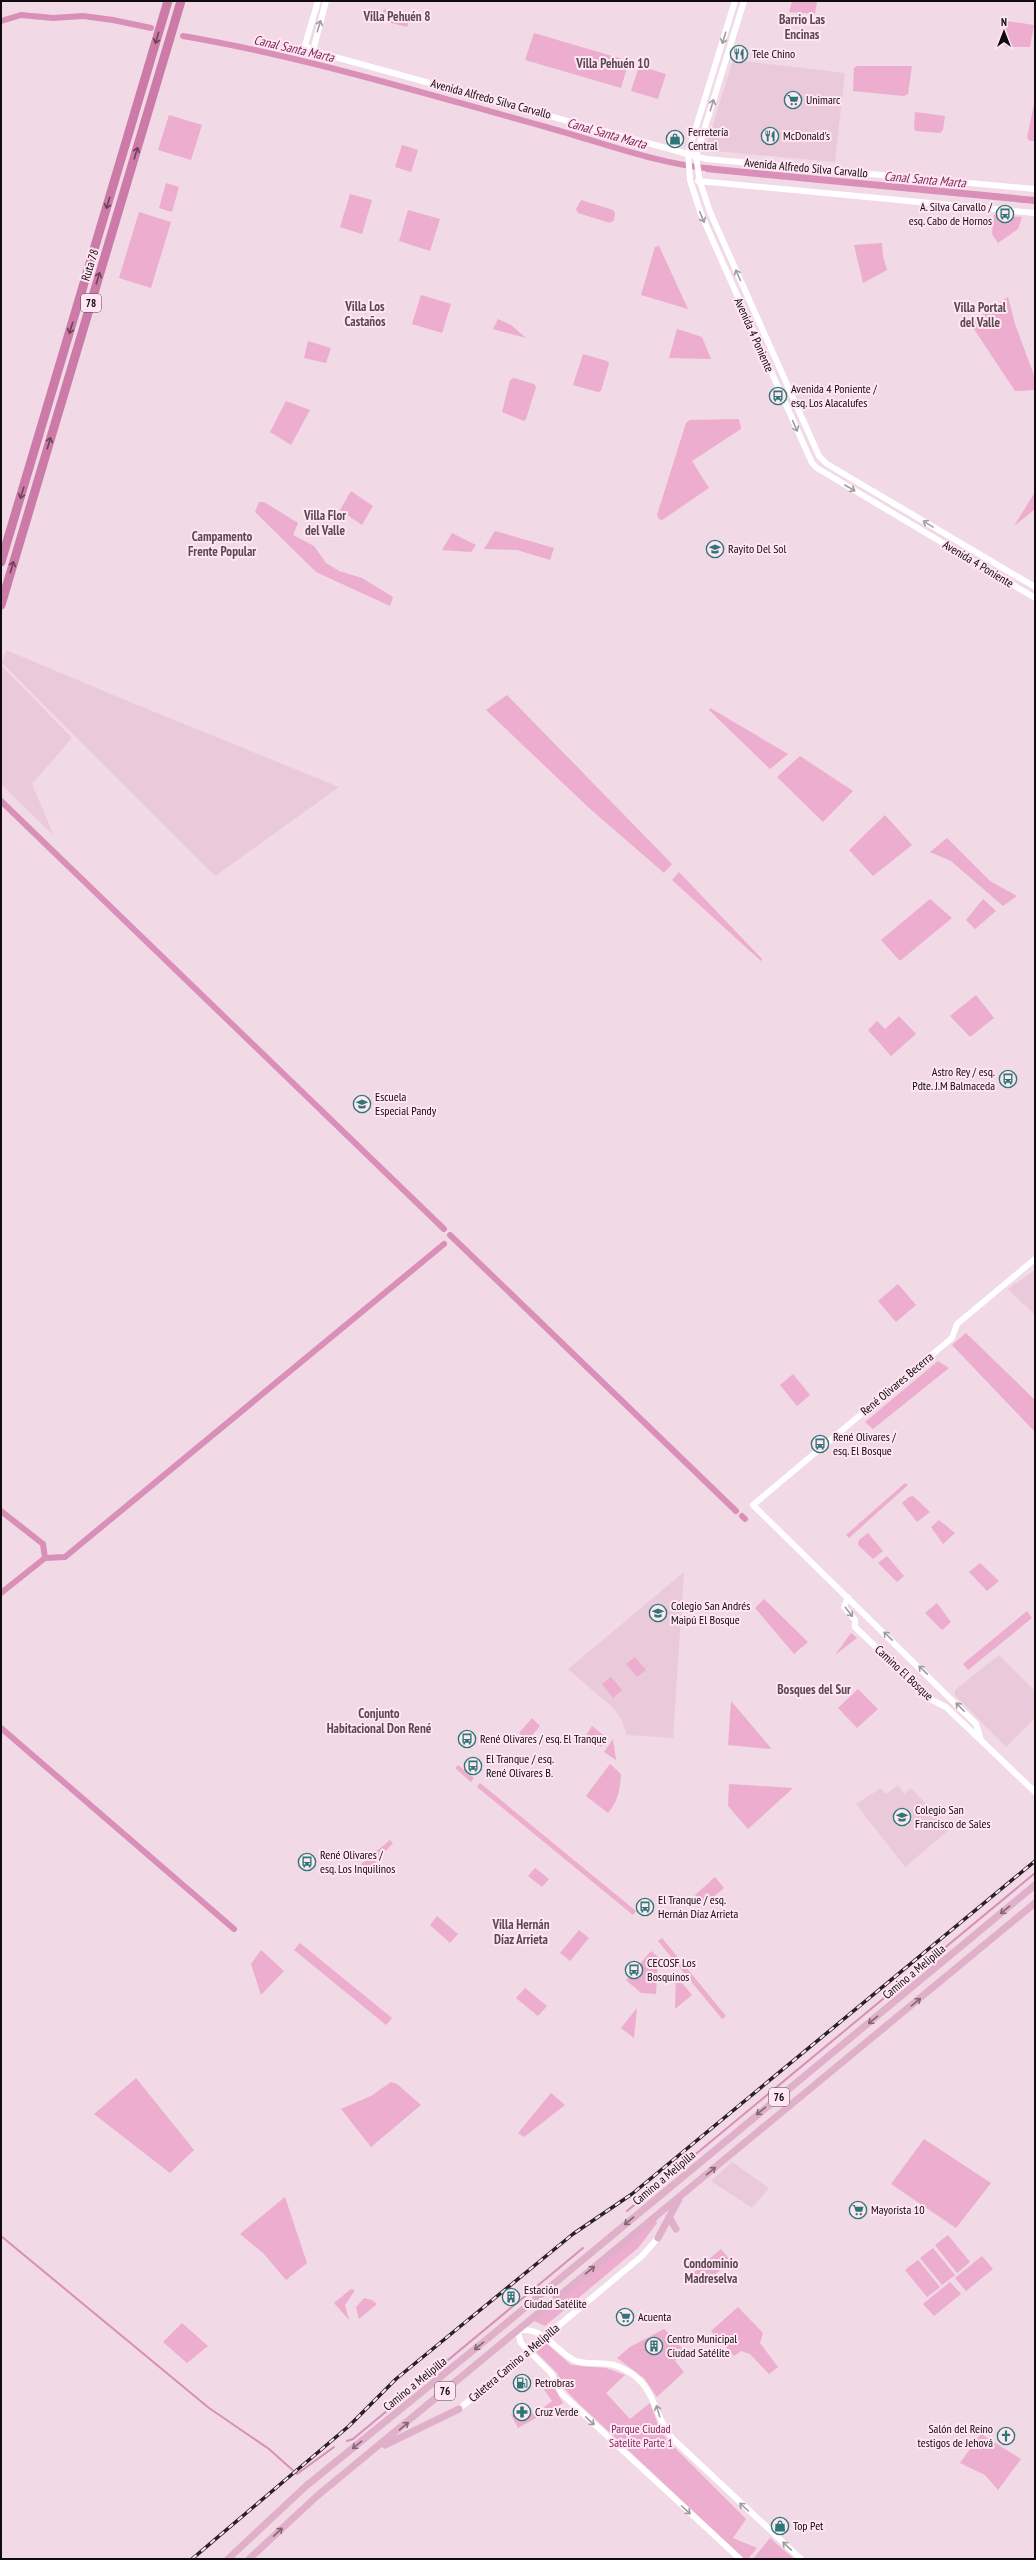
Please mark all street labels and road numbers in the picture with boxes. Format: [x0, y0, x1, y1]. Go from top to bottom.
street label: Avenida Alfredo Silva Carvallo [429, 75, 553, 122]
street label: Avenida Alfredo Silva Carvallo [744, 155, 868, 180]
street label: Ruta 78 [78, 247, 101, 283]
road number: 78 [81, 294, 101, 312]
street label: Avenida 4 Poniente [731, 295, 778, 374]
street label: Avenida 4 Poniente [940, 537, 1016, 591]
street label: René Olivares Becerra [857, 1349, 936, 1418]
street label: Camino El Bosque [872, 1642, 937, 1703]
street label: Camino a Melipilla [879, 1941, 948, 2002]
road number: 76 [769, 2088, 789, 2106]
street label: Camino a Melipilla [629, 2147, 698, 2208]
street label: Caletera Camino a Melipilla [465, 2320, 562, 2405]
street label: Camino a Melipilla [380, 2353, 450, 2414]
road number: 76 [435, 2382, 455, 2400]

